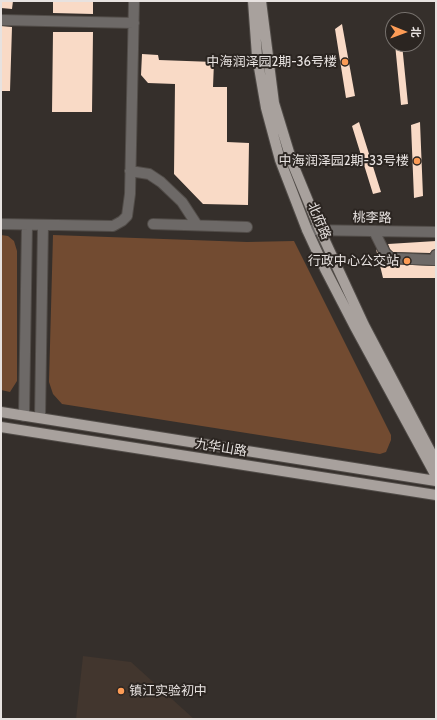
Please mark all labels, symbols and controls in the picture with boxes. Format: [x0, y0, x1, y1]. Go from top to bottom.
north arrow [385, 12, 425, 52]
text: 北 [409, 27, 423, 38]
place label: 中海润泽园2期-36号楼 [206, 54, 337, 70]
marker: 中海润泽园2期-36号楼 [340, 57, 350, 67]
place label: 中海润泽园2期-33号楼 [279, 153, 409, 169]
marker: 中海润泽园2期-33号楼 [412, 156, 422, 166]
street label: 北府路 [304, 200, 334, 242]
street label: 桃李路 [352, 210, 392, 226]
place label: 行政中心公交站 [308, 253, 399, 269]
marker: 行政中心公交站 [402, 256, 412, 266]
street label: 九华山路 [194, 436, 248, 460]
place label: 镇江实验初中 [129, 683, 207, 699]
marker: 镇江实验初中 [116, 686, 126, 696]

